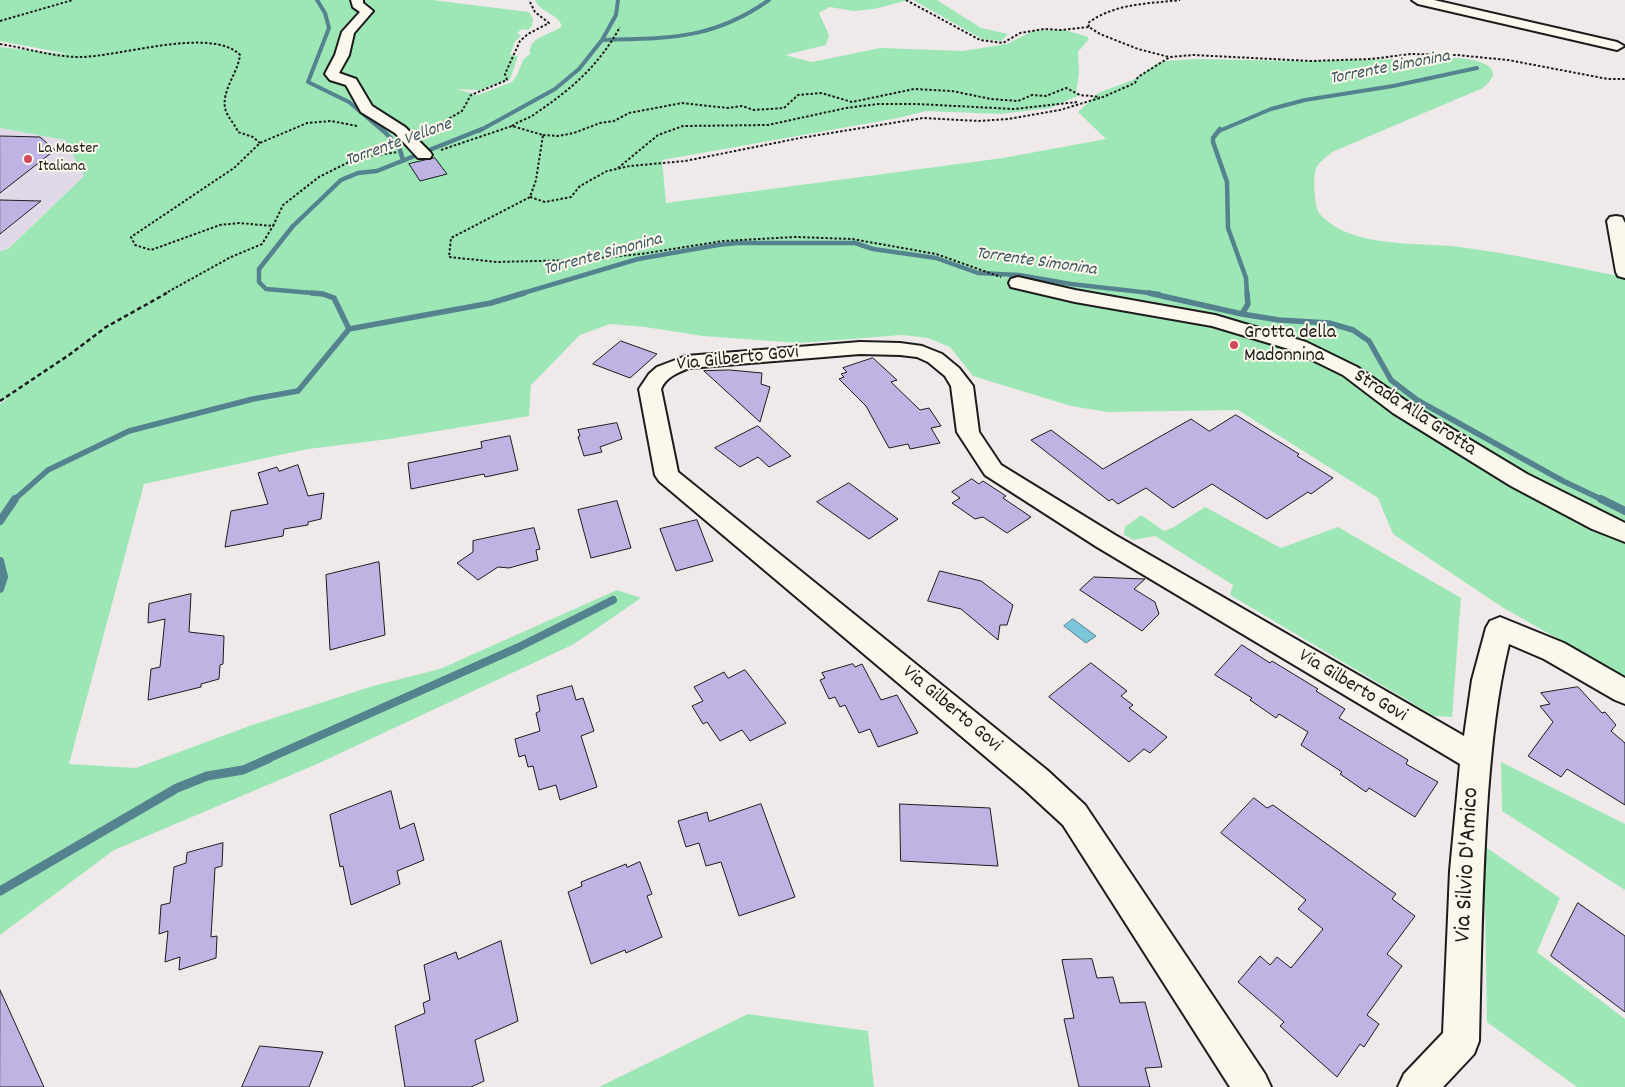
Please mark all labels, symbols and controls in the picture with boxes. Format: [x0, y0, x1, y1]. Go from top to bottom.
water label: Torrente Simonina [1328, 47, 1452, 91]
water label: Torrente Vellone [343, 115, 455, 173]
place label: La Master Italiana [38, 140, 98, 178]
marker: La Master Italiana [22, 153, 34, 165]
water label: Torrente Simonina [541, 230, 665, 282]
water label: Torrente Simonina [974, 244, 1098, 282]
place label: Grotta della Madonnina [1244, 322, 1336, 369]
marker: Grotta della Madonnina [1228, 339, 1240, 351]
street label: Via Gilberto Govi [676, 342, 800, 378]
street label: Strada Alla Grotta [1348, 365, 1480, 463]
street label: Via Gilberto Govi [1293, 645, 1411, 729]
street label: Via Gilberto Govi [896, 661, 1006, 759]
street label: Via Silvio D'Amico [1451, 787, 1487, 943]

